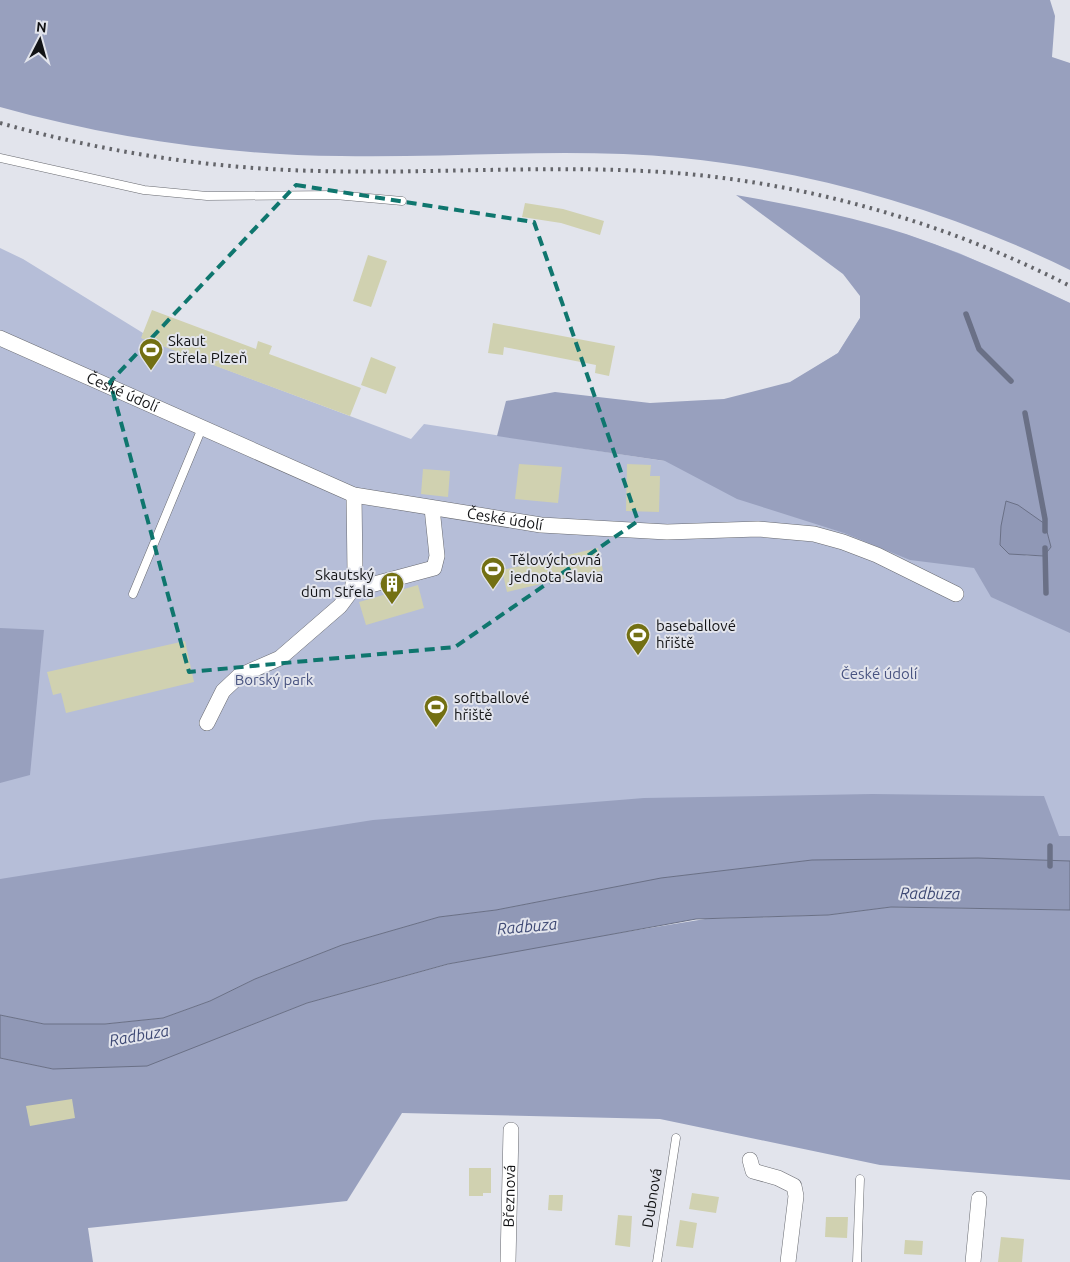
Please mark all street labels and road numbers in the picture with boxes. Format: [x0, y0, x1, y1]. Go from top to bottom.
street label: České údolí [84, 369, 162, 415]
street label: České údolí [466, 504, 544, 533]
street label: Březnová [500, 1164, 518, 1228]
street label: Dubnová [638, 1167, 665, 1229]

